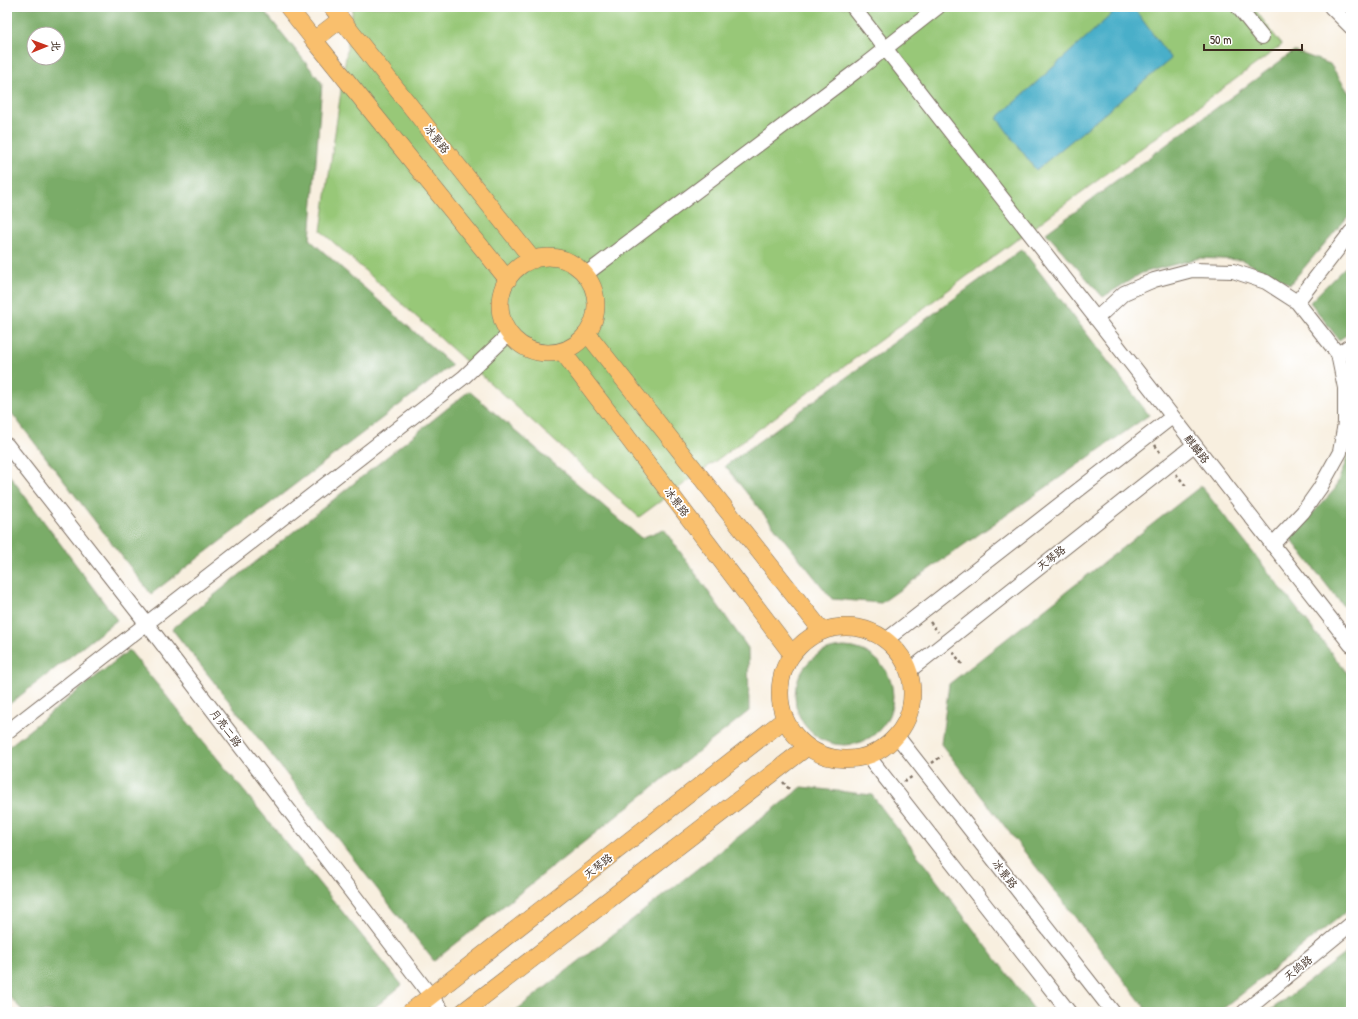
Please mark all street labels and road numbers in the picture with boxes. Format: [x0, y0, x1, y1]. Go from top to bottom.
street label: 冰景路 [421, 122, 453, 156]
street label: 麒麟路 [1181, 432, 1213, 466]
street label: 冰景路 [661, 485, 693, 519]
street label: 天琴路 [1034, 542, 1068, 574]
street label: 月亮二路 [207, 706, 245, 750]
street label: 天琴路 [581, 850, 615, 882]
street label: 冰景路 [989, 857, 1021, 891]
street label: 天鸽路 [1281, 952, 1315, 984]

